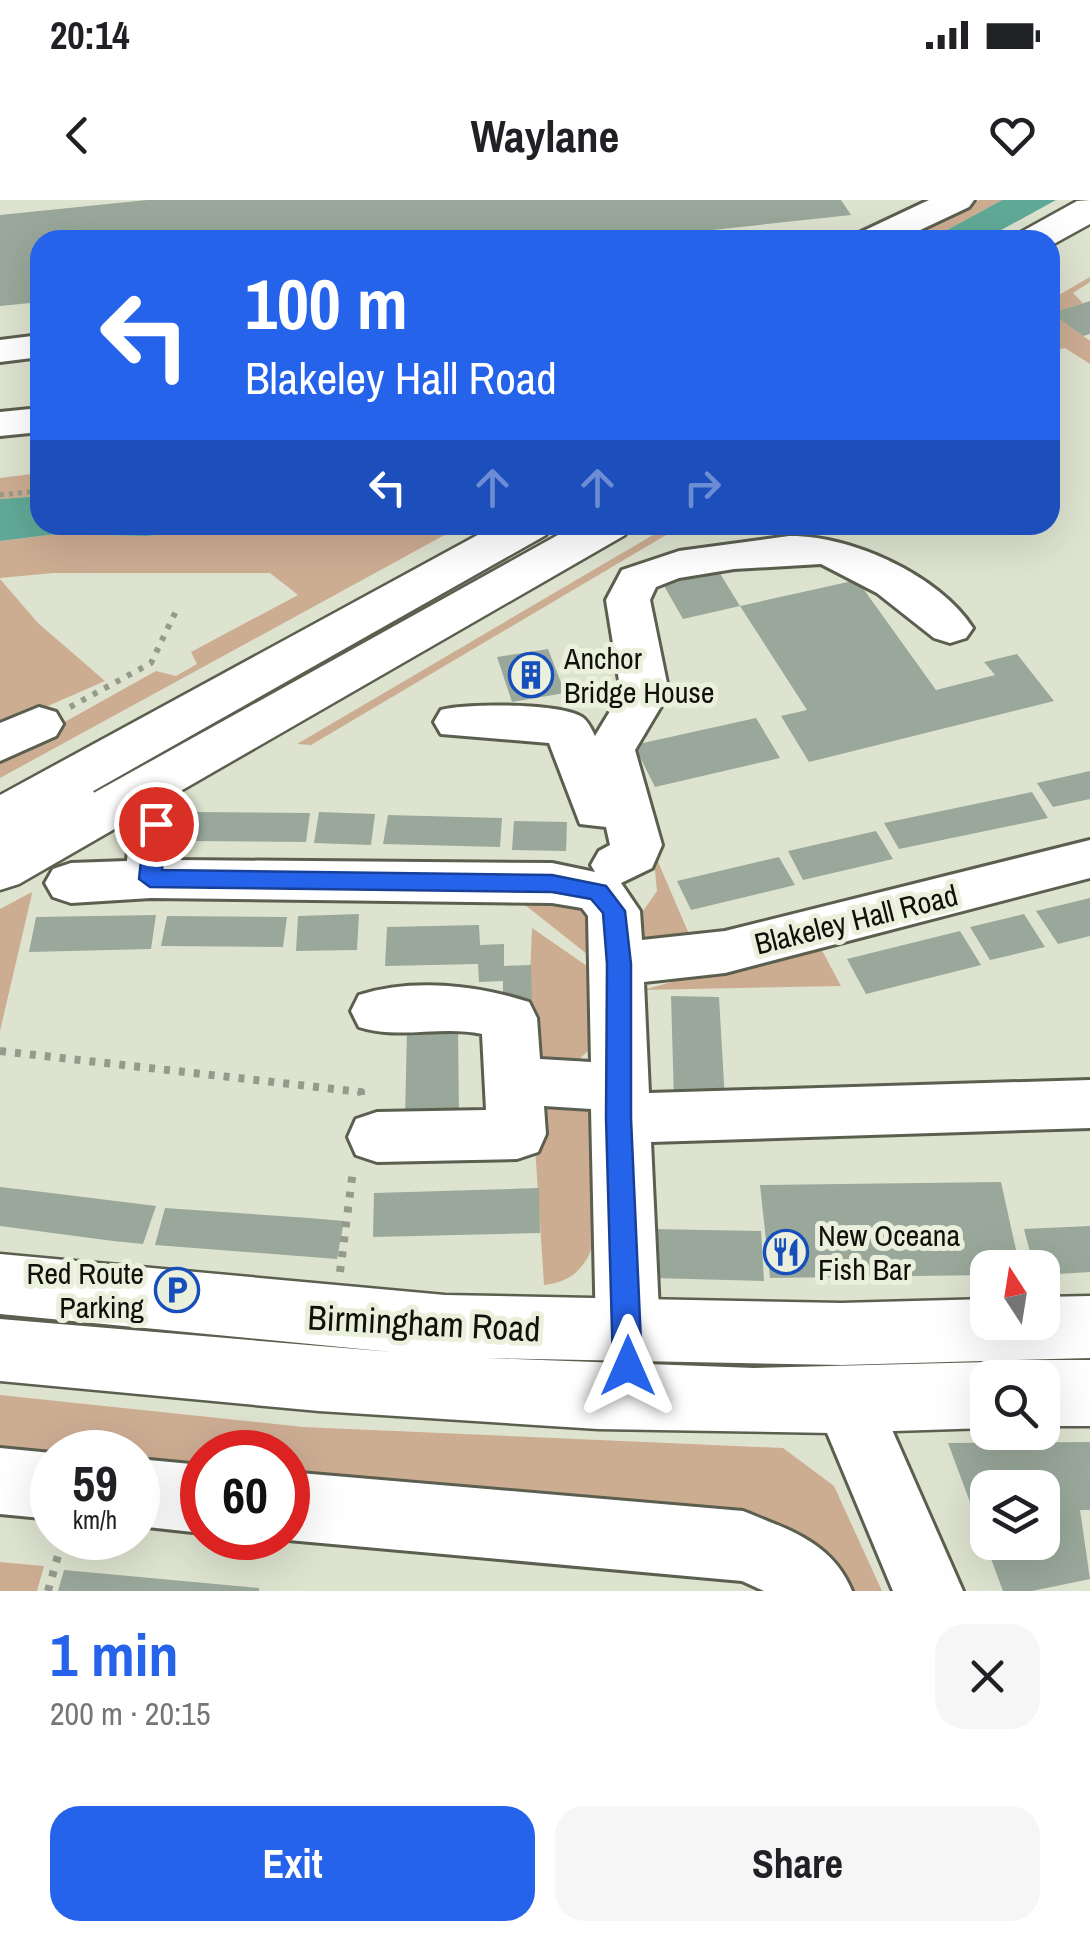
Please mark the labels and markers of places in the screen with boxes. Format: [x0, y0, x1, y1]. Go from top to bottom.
place label: Anchor Bridge House [563, 638, 714, 712]
building icon: Anchor Bridge House [508, 652, 554, 698]
pin [114, 782, 199, 867]
place label: New Oceana Fish Bar [818, 1215, 961, 1289]
restaurant icon: New Oceana Fish Bar [763, 1229, 809, 1275]
place label: Red Route Parking [26, 1253, 144, 1327]
parking icon: Red Route Parking [154, 1267, 200, 1313]

